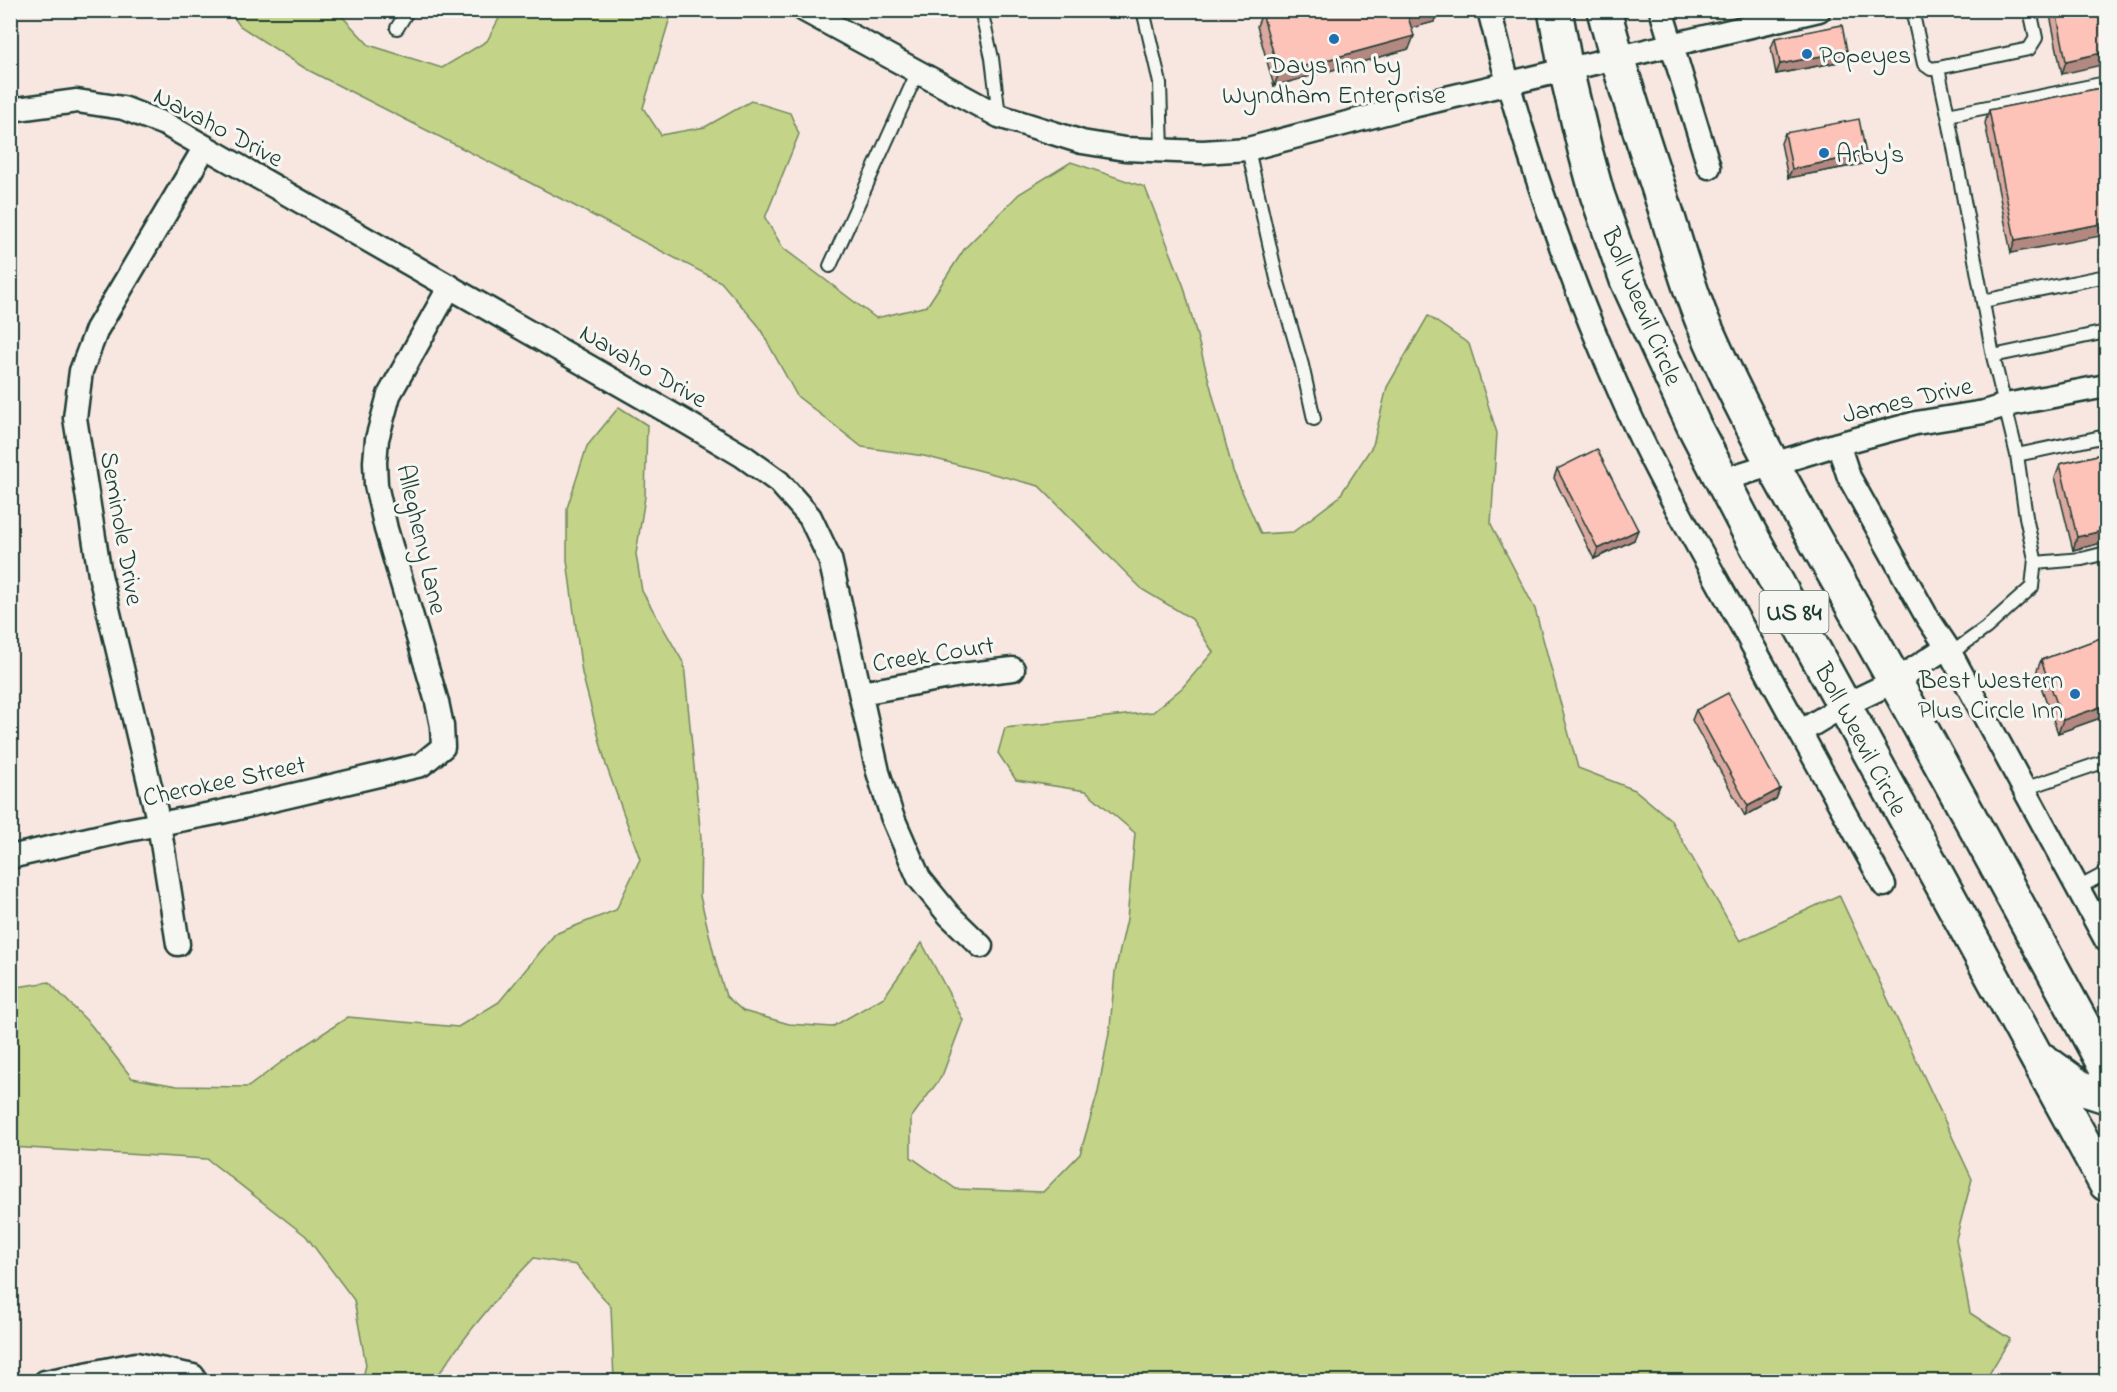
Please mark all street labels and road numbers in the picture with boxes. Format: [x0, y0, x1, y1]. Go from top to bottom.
street label: Navaho Drive [146, 78, 290, 179]
street label: Boll Weevil Circle [1589, 221, 1691, 393]
street label: Navaho Drive [571, 316, 714, 420]
street label: James Drive [1839, 368, 1977, 435]
street label: Seminole Drive [88, 449, 152, 609]
street label: Allegheny Lane [384, 461, 456, 619]
road number: US 84 [1760, 591, 1828, 633]
street label: Creek Court [870, 628, 997, 684]
street label: Boll Weevil Circle [1802, 656, 1916, 824]
street label: Cherokee Street [140, 747, 310, 819]

